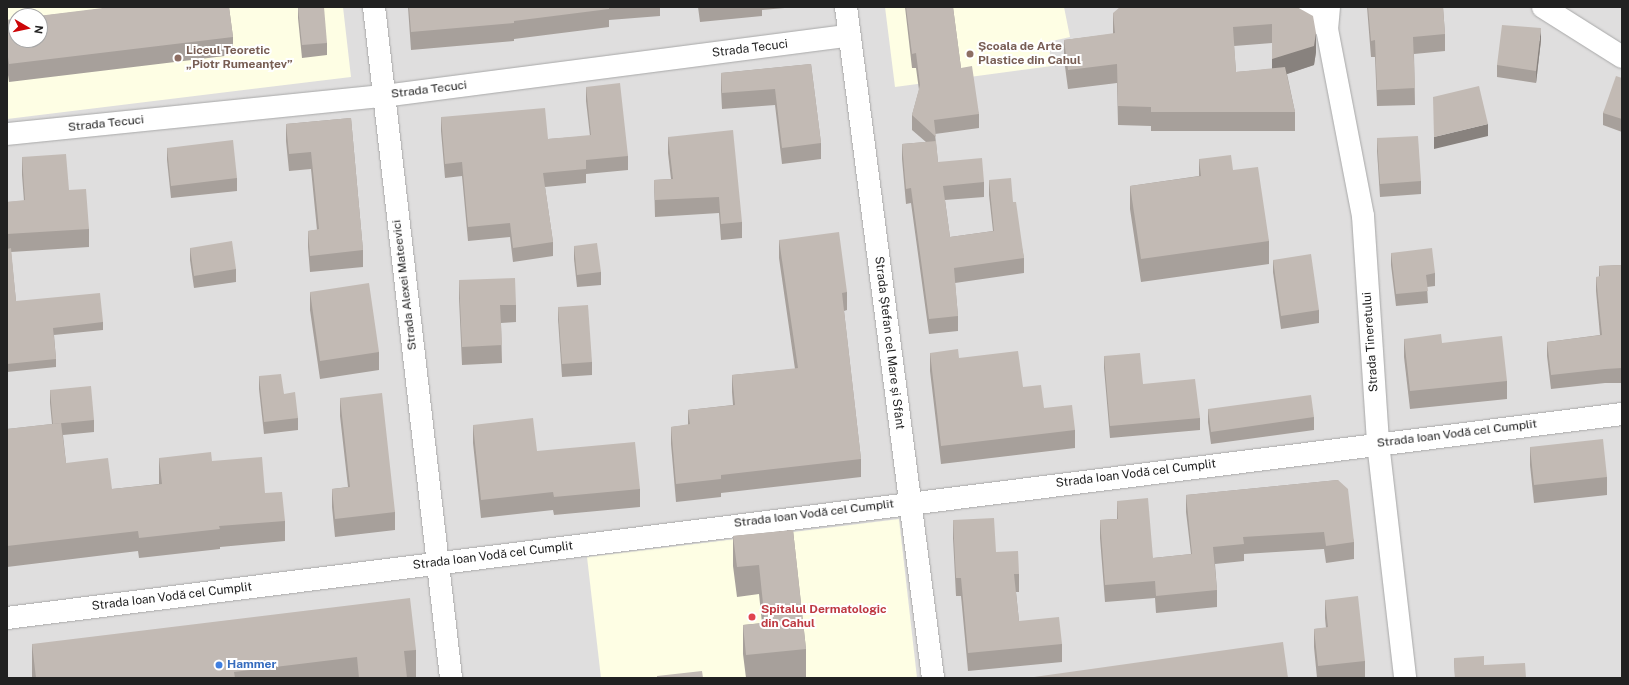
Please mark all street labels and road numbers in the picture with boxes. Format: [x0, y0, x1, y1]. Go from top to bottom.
street label: Strada Tecuci [711, 37, 789, 61]
street label: Strada Tecuci [390, 78, 468, 102]
street label: Strada Tecuci [67, 113, 145, 135]
street label: Strada Alexei Mateevici [390, 219, 420, 351]
street label: Strada Ștefan cel Mare și Sfânt [871, 255, 907, 431]
street label: Strada Tineretului [1360, 291, 1382, 393]
street label: Strada Ioan Vodă cel Cumplit [1376, 417, 1538, 451]
street label: Strada Ioan Vodă cel Cumplit [1055, 457, 1217, 491]
street label: Strada Ioan Vodă cel Cumplit [733, 497, 895, 531]
street label: Strada Ioan Vodă cel Cumplit [412, 539, 574, 573]
street label: Strada Ioan Vodă cel Cumplit [91, 580, 253, 614]

